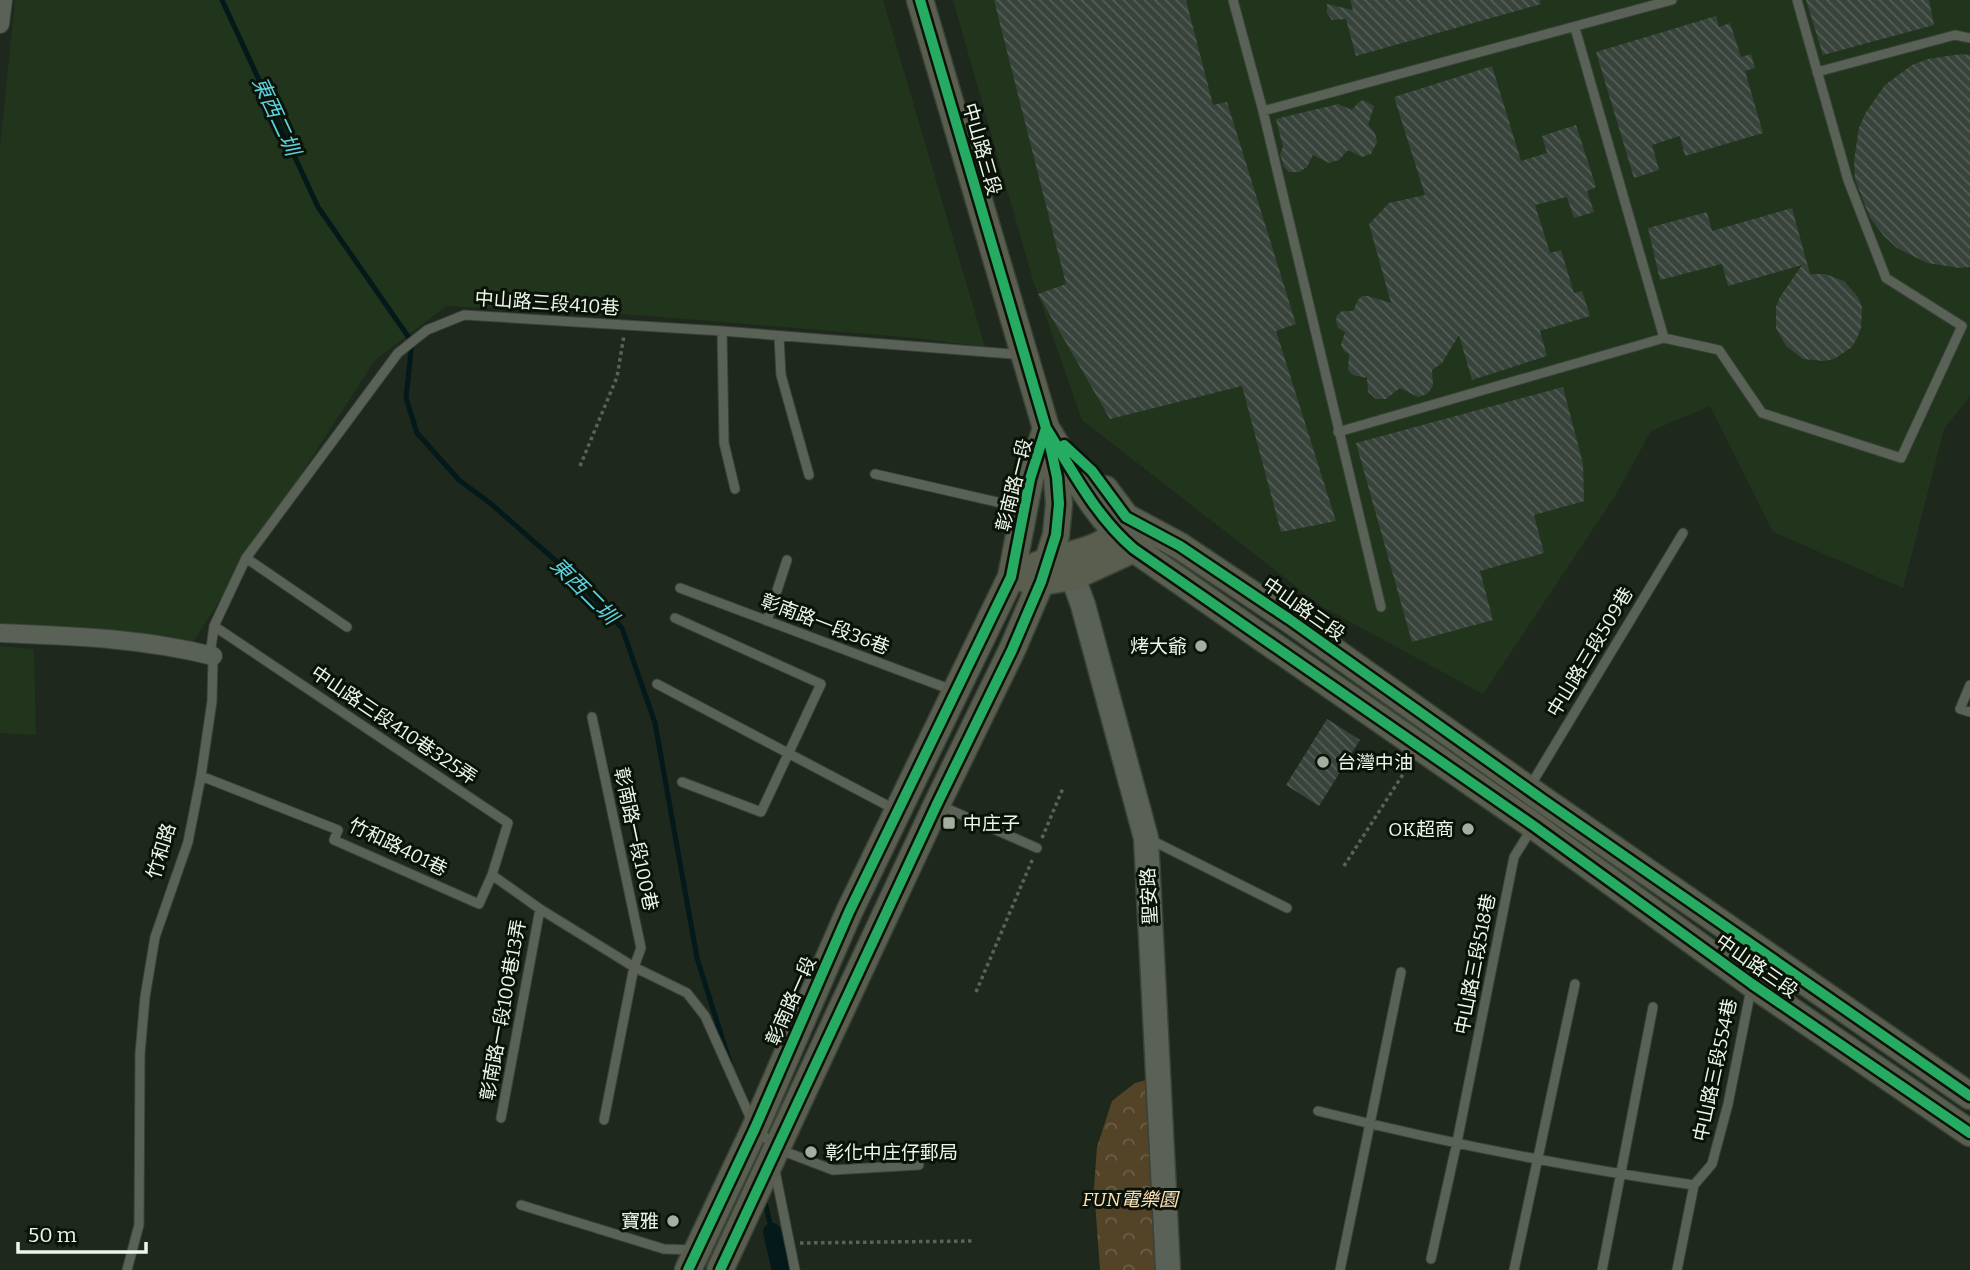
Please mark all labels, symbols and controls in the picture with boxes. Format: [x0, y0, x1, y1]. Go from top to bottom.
water label: 東西二圳 [246, 72, 307, 162]
street label: 中山路三段 [958, 100, 1006, 198]
street label: 中山路三段410巷 [474, 286, 620, 320]
street label: 彰南路一段 [991, 436, 1037, 534]
water label: 東西二圳 [545, 552, 625, 632]
street label: 中山路三段 [1258, 572, 1350, 646]
street label: 中山路三段509巷 [1542, 583, 1638, 721]
street label: 彰南路一段36巷 [757, 589, 893, 659]
place label: 烤大爺 [1130, 635, 1187, 658]
marker: 烤大爺 [1193, 638, 1209, 654]
street label: 中山路三段410巷325弄 [307, 661, 481, 789]
place label: 台灣中油 [1337, 751, 1413, 774]
marker: 台灣中油 [1315, 754, 1331, 770]
street label: 彰南路一段100巷 [610, 765, 662, 913]
place label: 中庄子 [963, 812, 1020, 835]
street label: 竹和路401巷 [345, 813, 451, 881]
marker: 中庄子 [941, 815, 957, 831]
place label: OK超商 [1388, 818, 1454, 841]
street label: 竹和路 [142, 820, 180, 882]
marker: OK超商 [1460, 821, 1476, 837]
street label: 聖安路 [1136, 867, 1162, 925]
street label: 中山路三段518巷 [1450, 892, 1500, 1036]
street label: 彰南路一段100巷13弄 [476, 918, 530, 1102]
street label: 中山路三段 [1711, 929, 1803, 1003]
street label: 彰南路一段 [761, 953, 821, 1049]
street label: 中山路三段554巷 [1689, 997, 1741, 1143]
place label: 彰化中庄仔郵局 [825, 1141, 958, 1164]
marker: 彰化中庄仔郵局 [803, 1144, 819, 1160]
park label: FUN電樂園 [1082, 1188, 1181, 1211]
scale bar [18, 1210, 145, 1254]
place label: 寶雅 [621, 1210, 659, 1233]
marker: 寶雅 [665, 1213, 681, 1229]
text: 50 m [28, 1222, 77, 1248]

